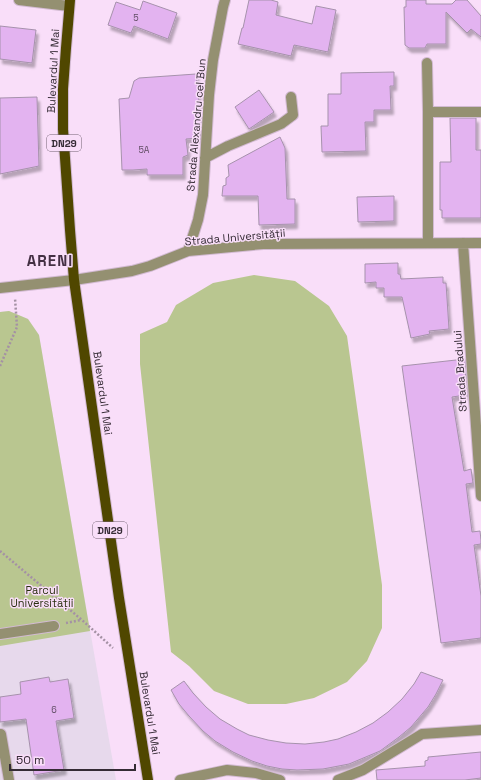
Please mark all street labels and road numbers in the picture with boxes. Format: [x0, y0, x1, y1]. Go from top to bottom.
street label: Bulevardul 1 Mai [44, 28, 62, 113]
street label: Strada Alexandru cel Bun [183, 58, 209, 192]
road number: DN29 [47, 135, 81, 151]
street label: Strada Universității [184, 226, 286, 248]
street label: Strada Bradului [450, 330, 470, 412]
street label: Bulevardul 1 Mai [90, 350, 116, 436]
road number: DN29 [93, 522, 127, 538]
street label: Bulevardul 1 Mai [136, 670, 164, 756]

